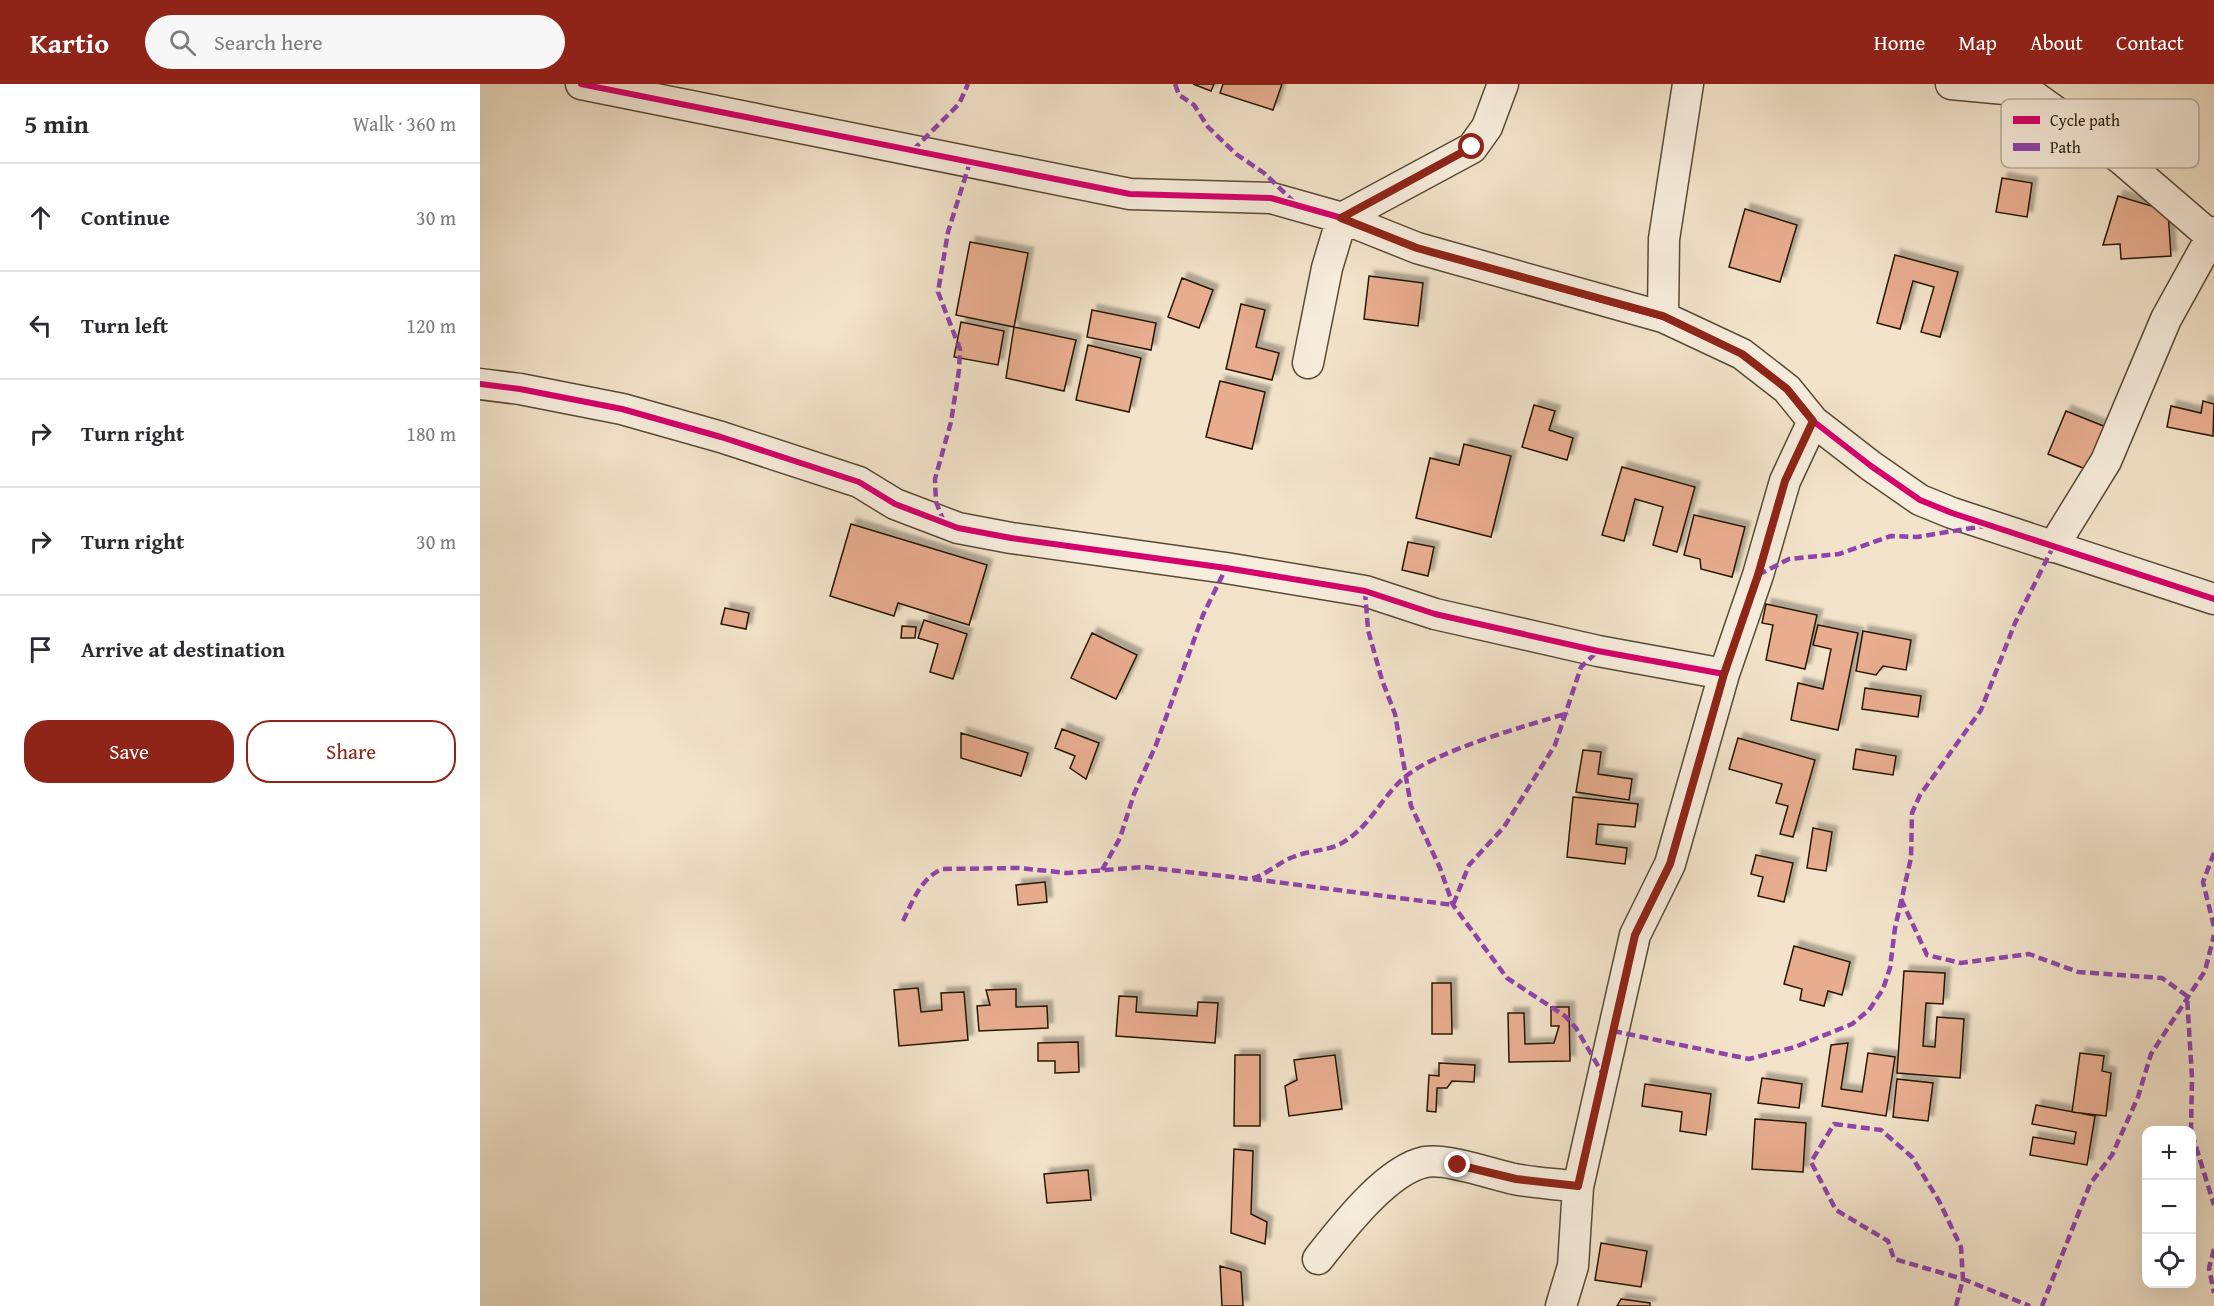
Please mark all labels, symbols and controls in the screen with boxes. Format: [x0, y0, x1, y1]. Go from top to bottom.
search box [145, 15, 565, 69]
text: Kartio [30, 22, 109, 63]
icon: search [166, 26, 199, 59]
text: Search here [214, 26, 323, 58]
text: Home [1874, 27, 1925, 58]
text: Map [1958, 27, 1997, 58]
text: About [2030, 27, 2083, 58]
text: Contact [2116, 27, 2184, 58]
legend [2001, 99, 2199, 168]
text: 5 min [24, 104, 89, 143]
text: Cycle path [2050, 108, 2120, 132]
text: Walk · 360 m [353, 109, 456, 138]
route start [1458, 133, 1484, 159]
text: Path [2050, 135, 2081, 159]
icon: ahead [24, 201, 57, 234]
text: Continue [81, 201, 170, 233]
text: 30 m [416, 203, 456, 232]
icon: left [24, 309, 57, 342]
text: Turn left [81, 309, 168, 341]
text: 120 m [406, 311, 456, 340]
icon: right [24, 417, 57, 450]
text: Turn right [81, 417, 184, 449]
text: 180 m [406, 419, 456, 448]
icon: right [24, 525, 57, 558]
text: Turn right [81, 525, 184, 557]
text: 30 m [416, 527, 456, 556]
icon: arrive [24, 633, 57, 666]
text: Arrive at destination [81, 633, 285, 665]
button: Save [24, 720, 234, 783]
button: Share [246, 720, 456, 783]
map controls [2142, 1126, 2196, 1288]
button: + [2142, 1126, 2196, 1180]
route end [1444, 1151, 1470, 1177]
button: − [2142, 1180, 2196, 1234]
button: locate [2142, 1234, 2196, 1288]

